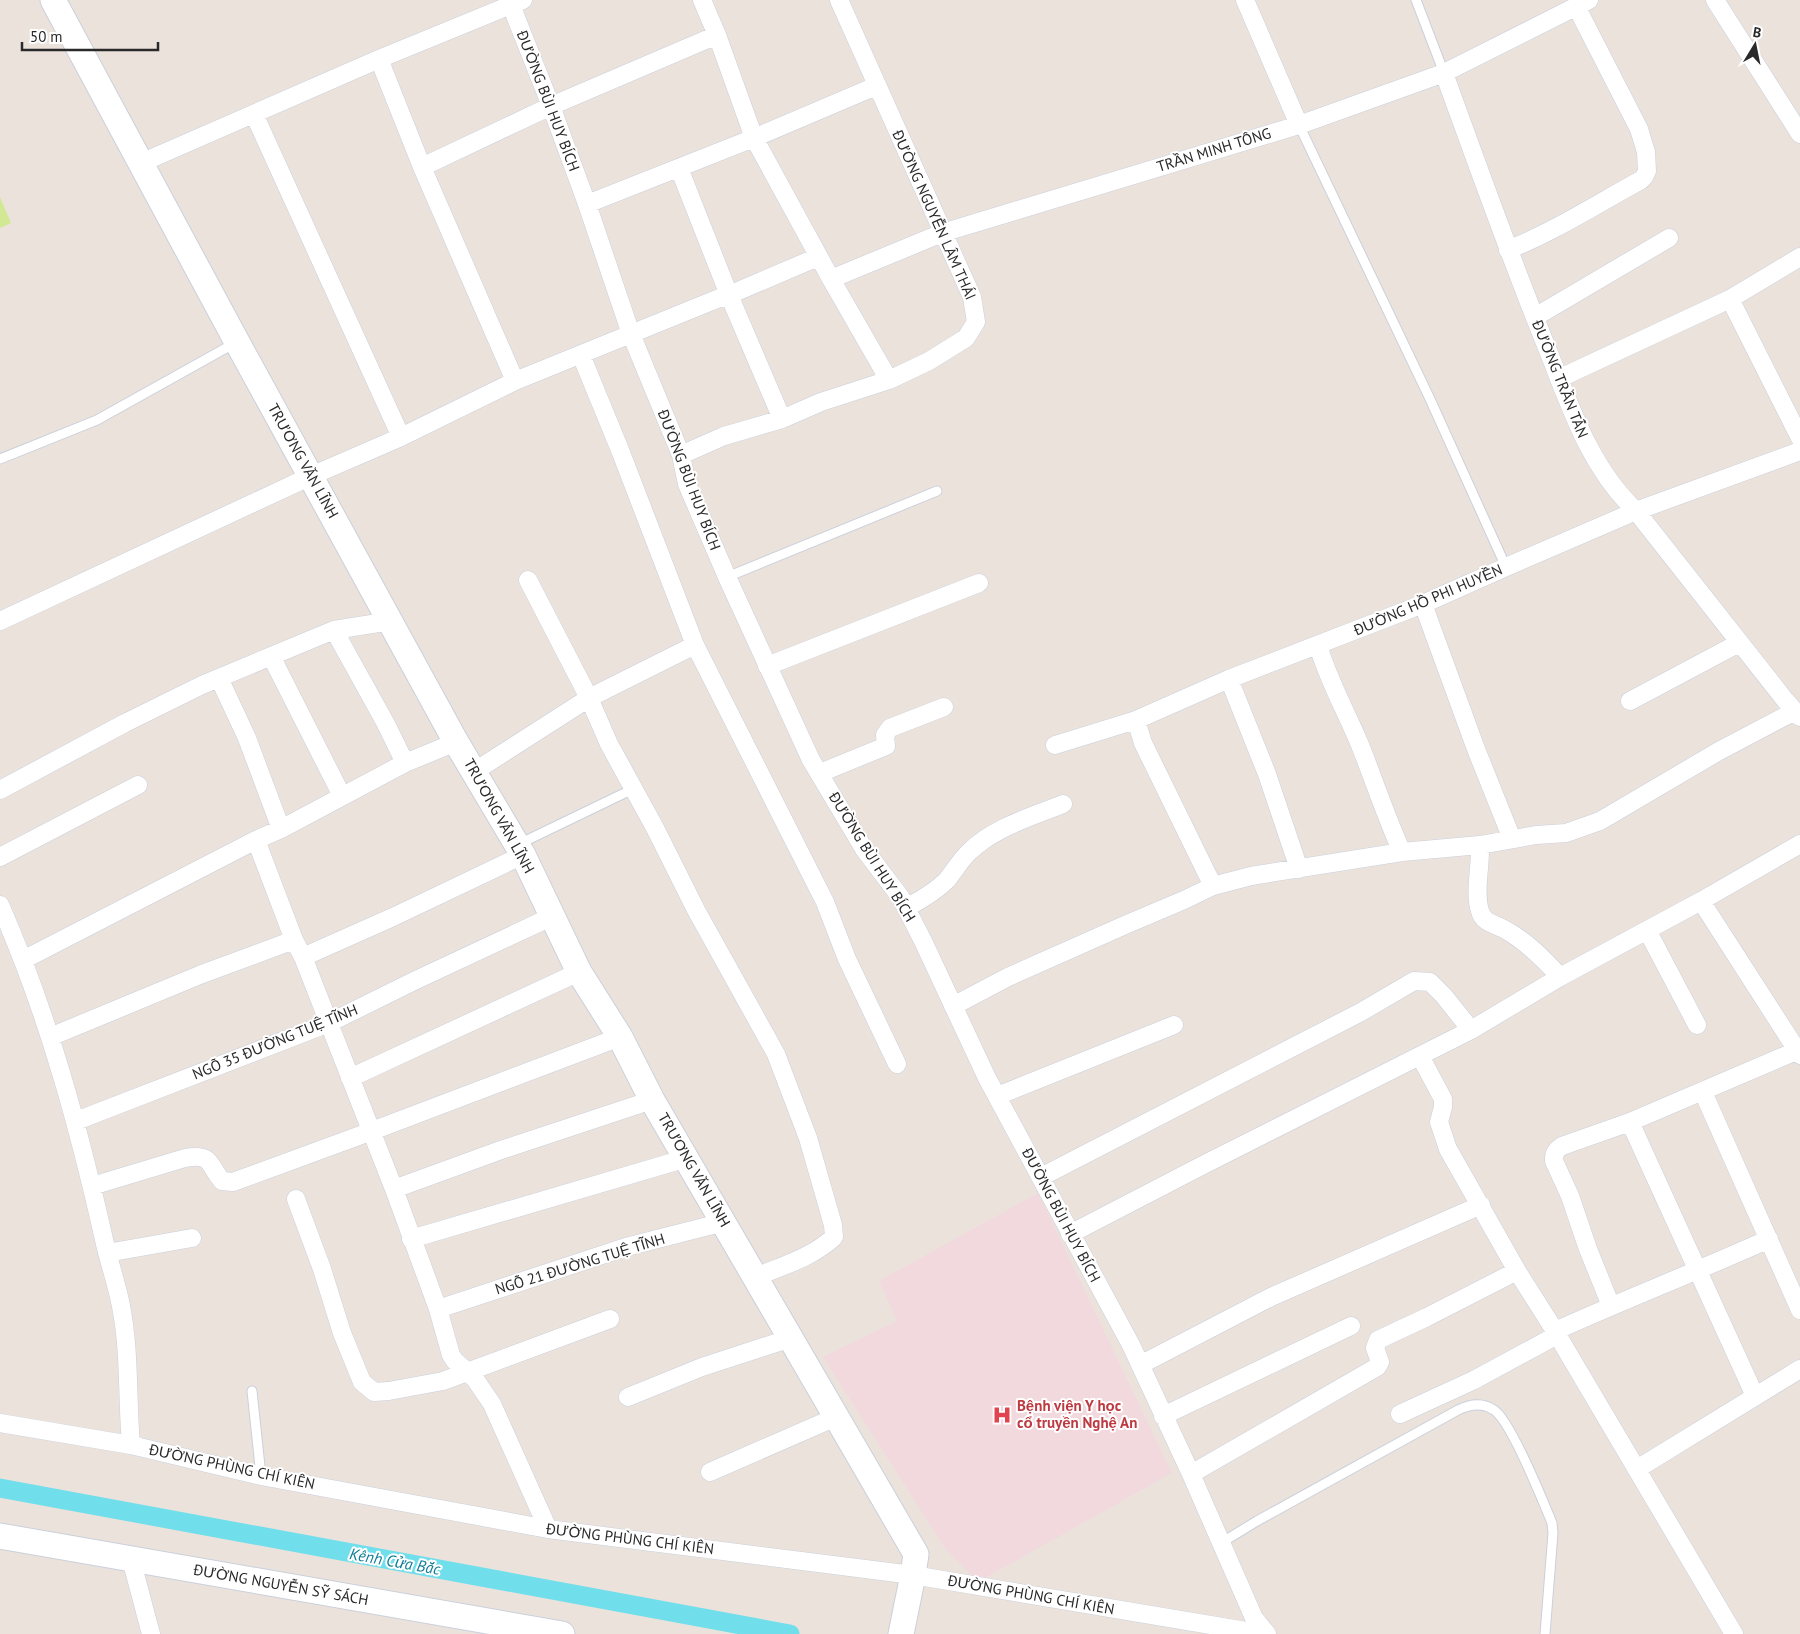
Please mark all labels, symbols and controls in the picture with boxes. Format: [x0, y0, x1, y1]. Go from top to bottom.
scale bar [22, 20, 159, 52]
north arrow [1730, 20, 1780, 70]
text: B [1752, 23, 1763, 42]
text: 50 m [30, 27, 63, 46]
street label: ĐƯỜNG BÙI HUY BÍCH [512, 27, 584, 174]
street label: TRẦN MINH TÔNG [1154, 123, 1273, 176]
street label: ĐƯỜNG NGUYỄN LÂM THÁI [888, 126, 981, 303]
street label: ĐƯỜNG TRẦN TẤN [1528, 316, 1593, 441]
street label: TRƯƠNG VĂN LĨNH [264, 400, 343, 522]
street label: ĐƯỜNG BÙI HUY BÍCH [653, 406, 725, 553]
street label: ĐƯỜNG HỒ PHI HUYỀN [1350, 560, 1505, 640]
street label: TRƯƠNG VĂN LĨNH [460, 755, 539, 877]
street label: ĐƯỜNG BÙI HUY BÍCH [824, 788, 920, 925]
street label: NGÕ 35 ĐƯỜNG TUỆ TĨNH [189, 1000, 360, 1083]
street label: TRƯƠNG VĂN LĨNH [654, 1109, 735, 1230]
street label: ĐƯỜNG BÙI HUY BÍCH [1018, 1143, 1105, 1285]
street label: NGÕ 21 ĐƯỜNG TUỆ TĨNH [493, 1229, 667, 1298]
place label: Bệnh viện Y học cổ truyền Nghệ An [1017, 1396, 1137, 1432]
hospital icon: Bệnh viện Y học cổ truyền Nghệ An [991, 1404, 1013, 1426]
street label: ĐƯỜNG PHÙNG CHÍ KIÊN [146, 1439, 317, 1493]
street label: ĐƯỜNG PHÙNG CHÍ KIÊN [544, 1519, 715, 1558]
water label: Kênh Cửa Bắc [348, 1543, 442, 1579]
street label: ĐƯỜNG NGUYỄN SỸ SÁCH [191, 1560, 370, 1609]
street label: ĐƯỜNG PHÙNG CHÍ KIÊN [945, 1570, 1116, 1619]

